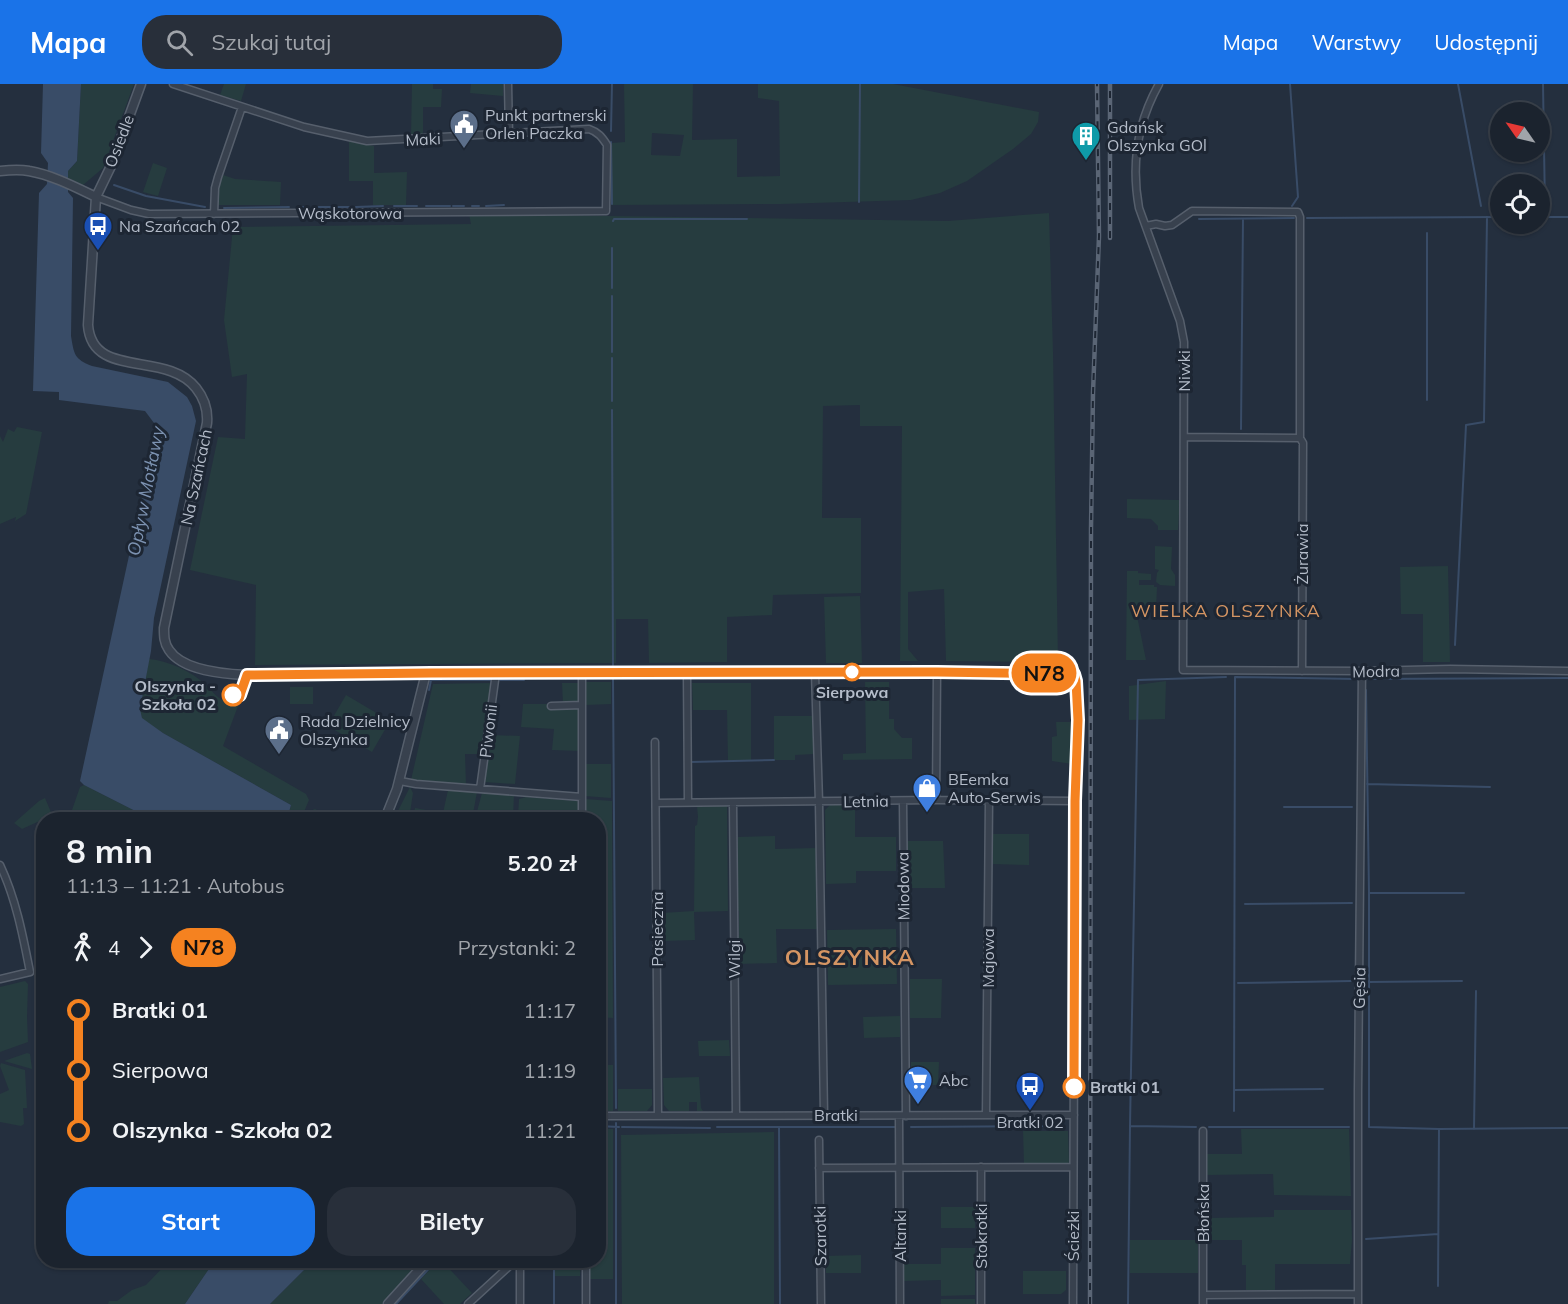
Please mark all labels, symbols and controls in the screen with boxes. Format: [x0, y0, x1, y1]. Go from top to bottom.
search box [142, 15, 562, 69]
text: Mapa [30, 25, 106, 60]
icon: search [163, 26, 196, 59]
text: Szukaj tutaj [211, 28, 331, 56]
text: Mapa [1223, 29, 1278, 55]
text: Warstwy [1311, 29, 1401, 55]
text: Udostępnij [1434, 29, 1538, 55]
north arrow [1490, 102, 1550, 162]
map controls [1490, 102, 1550, 234]
place label: Punkt partnerski Orlen Paczka [485, 105, 607, 143]
public building icon: Punkt partnerski Orlen Paczka [448, 108, 480, 150]
street label: Osiedle [100, 112, 138, 170]
place label: Gdańsk Olszynka GOl [1107, 117, 1207, 155]
building icon: Gdańsk Olszynka GOl [1070, 120, 1102, 162]
street label: Maki [405, 128, 441, 150]
button: locate [1490, 174, 1550, 234]
street label: Wąskotorowa [298, 203, 402, 223]
bus stop icon: Na Szańcach 02 [82, 210, 114, 252]
place label: Na Szańcach 02 [119, 216, 240, 236]
street label: Niwki [1174, 350, 1194, 392]
water label: Opływ Motławy [122, 423, 170, 558]
street label: Na Szańcach [176, 427, 216, 527]
street label: Żurawia [1292, 523, 1312, 585]
district label: WIELKA OLSZYNKA [1131, 599, 1321, 622]
line badge: N78 [1010, 654, 1078, 692]
text: N78 [1023, 660, 1065, 686]
street label: Modra [1352, 661, 1400, 681]
marker: Sierpowa [843, 663, 861, 681]
place label: Olszynka - Szkoła 02 [135, 676, 216, 714]
place label: Sierpowa [816, 682, 888, 702]
marker: Olszynka - Szkoła 02 [222, 684, 244, 706]
street label: Piwonii [475, 703, 501, 759]
place label: Rada Dzielnicy Olszynka [300, 711, 411, 749]
public building icon: Rada Dzielnicy Olszynka [263, 714, 295, 756]
place label: BEemka Auto-Serwis [948, 769, 1041, 807]
shop icon: BEemka Auto-Serwis [911, 772, 943, 814]
street label: Letnia [843, 791, 889, 811]
text: 8 min [66, 830, 153, 871]
text: 5.20 zł [508, 849, 576, 877]
street label: Miodowa [892, 852, 914, 920]
text: 11:13 – 11:21 · Autobus [66, 873, 285, 898]
street label: Pasieczna [647, 891, 667, 967]
street label: Majowa [978, 928, 998, 988]
icon: walk [66, 931, 99, 964]
icon: forward [129, 931, 162, 964]
text: N78 [183, 934, 224, 960]
text: 4 [108, 935, 120, 960]
text: Przystanki: 2 [458, 935, 576, 960]
street label: Wilgi [724, 940, 744, 978]
district label: OLSZYNKA [785, 943, 915, 971]
street label: Gęsia [1349, 967, 1369, 1009]
text: Bratki 01 [112, 996, 208, 1024]
text: 11:17 [523, 998, 576, 1023]
text: Sierpowa [112, 1056, 209, 1084]
text: 11:19 [523, 1058, 576, 1083]
supermarket icon: Abc [902, 1064, 934, 1106]
place label: Abc [939, 1070, 968, 1090]
bus stop icon: Bratki 02 [1014, 1070, 1046, 1112]
marker: Bratki 01 [1063, 1076, 1085, 1098]
place label: Bratki 01 [1090, 1077, 1160, 1097]
street label: Bratki [814, 1105, 858, 1125]
place label: Bratki 02 [996, 1112, 1064, 1132]
text: Olszynka - Szkoła 02 [112, 1116, 332, 1144]
text: 11:21 [523, 1118, 576, 1143]
street label: Błońska [1193, 1184, 1213, 1242]
button: Start [66, 1187, 315, 1256]
button: Bilety [327, 1187, 576, 1256]
street label: Stokrotki [971, 1203, 991, 1269]
street label: Szarotki [809, 1206, 831, 1266]
street label: Altanki [890, 1210, 910, 1262]
street label: Ścieżki [1063, 1211, 1083, 1261]

